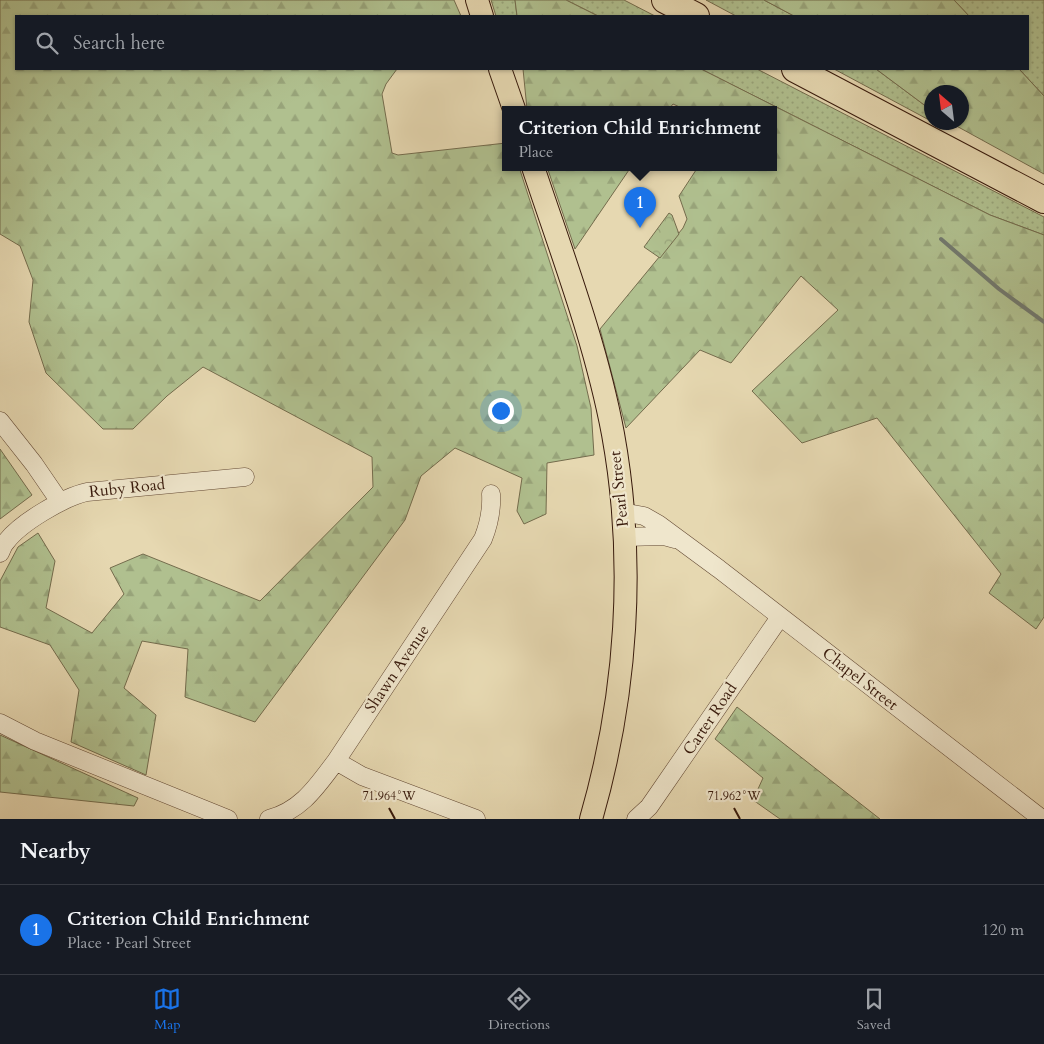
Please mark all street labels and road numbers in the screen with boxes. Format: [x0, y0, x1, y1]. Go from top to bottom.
street label: Pearl Street [604, 450, 634, 528]
street label: Ruby Road [88, 473, 167, 503]
street label: Shawn Avenue [359, 621, 435, 717]
street label: Chapel Street [818, 642, 902, 716]
street label: Carter Road [678, 678, 742, 759]

